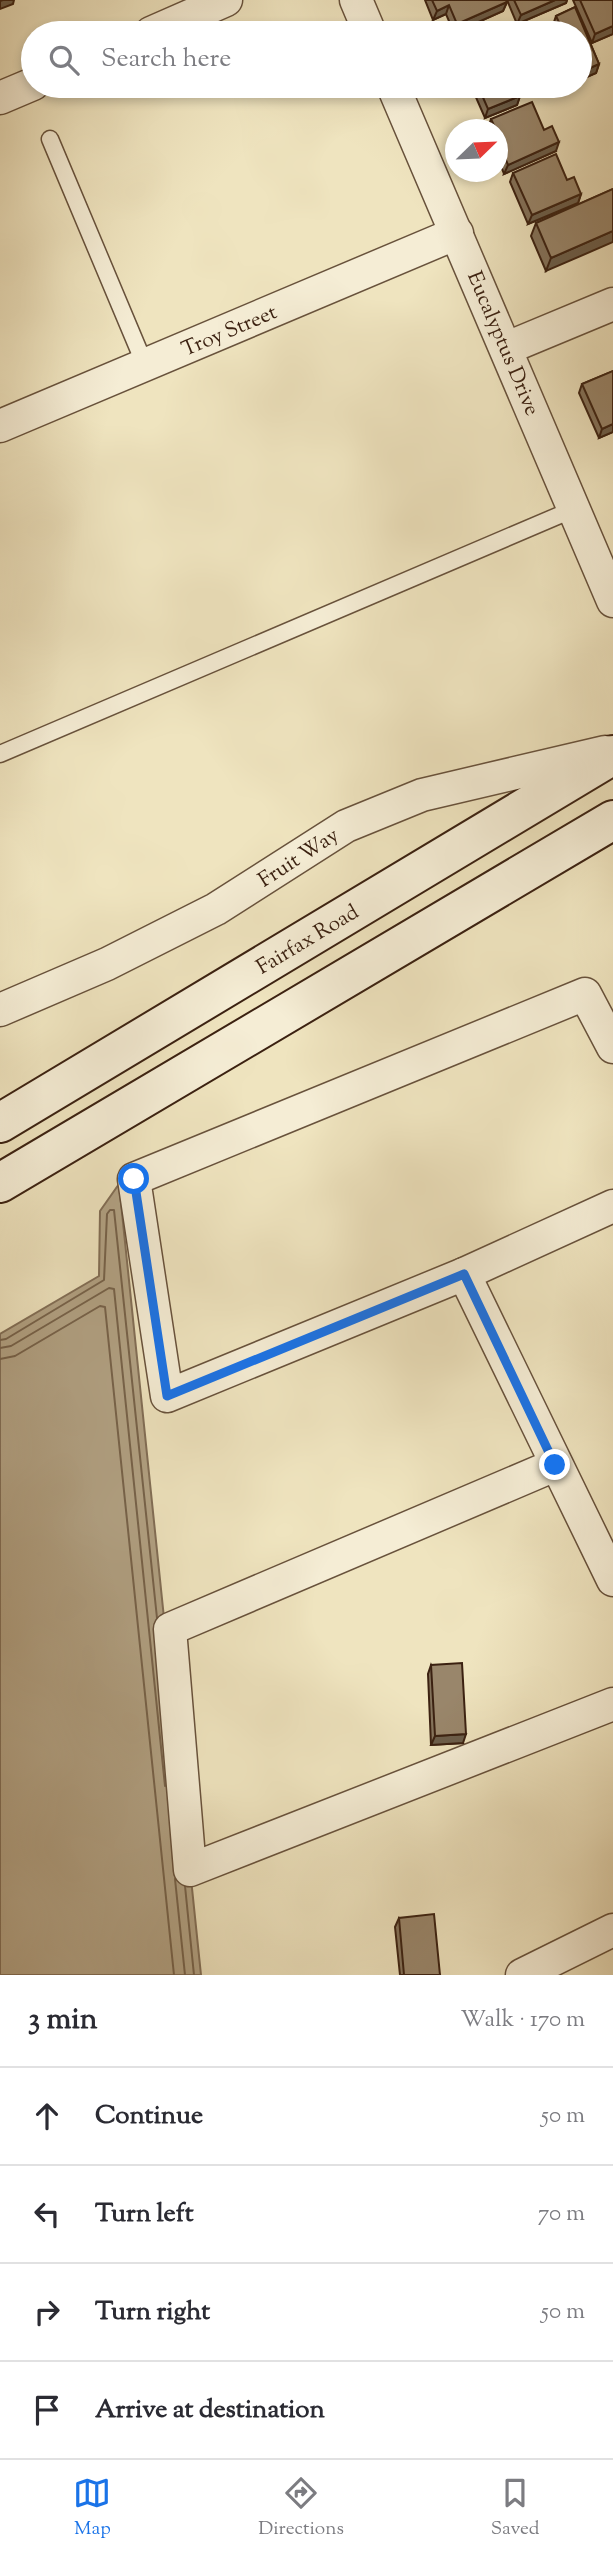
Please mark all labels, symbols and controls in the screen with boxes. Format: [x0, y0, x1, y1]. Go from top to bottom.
search box [21, 21, 592, 98]
icon: search [45, 41, 83, 79]
text: Search here [101, 41, 231, 78]
north arrow [445, 119, 508, 182]
street label: Eucalyptus Drive [458, 267, 546, 421]
street label: Troy Street [178, 298, 282, 365]
street label: Fruit Way [253, 821, 346, 896]
street label: Fairfax Road [251, 898, 365, 983]
route start [118, 1163, 149, 1194]
route end [539, 1449, 570, 1480]
text: 3 min [28, 1999, 98, 2042]
text: Walk · 170 m [460, 2004, 585, 2037]
icon: ahead [28, 2097, 66, 2135]
text: Continue [95, 2098, 203, 2135]
text: 50 m [541, 2100, 585, 2133]
icon: left [28, 2195, 66, 2233]
text: Turn left [95, 2196, 194, 2233]
text: 70 m [538, 2198, 585, 2231]
icon: right [28, 2293, 66, 2331]
text: Turn right [95, 2294, 210, 2331]
text: 50 m [541, 2296, 585, 2329]
icon: arrive [28, 2391, 66, 2429]
text: Arrive at destination [95, 2392, 325, 2429]
tab: Map [73, 2474, 111, 2543]
tab: Directions [258, 2474, 344, 2543]
tab: Saved [491, 2474, 540, 2543]

